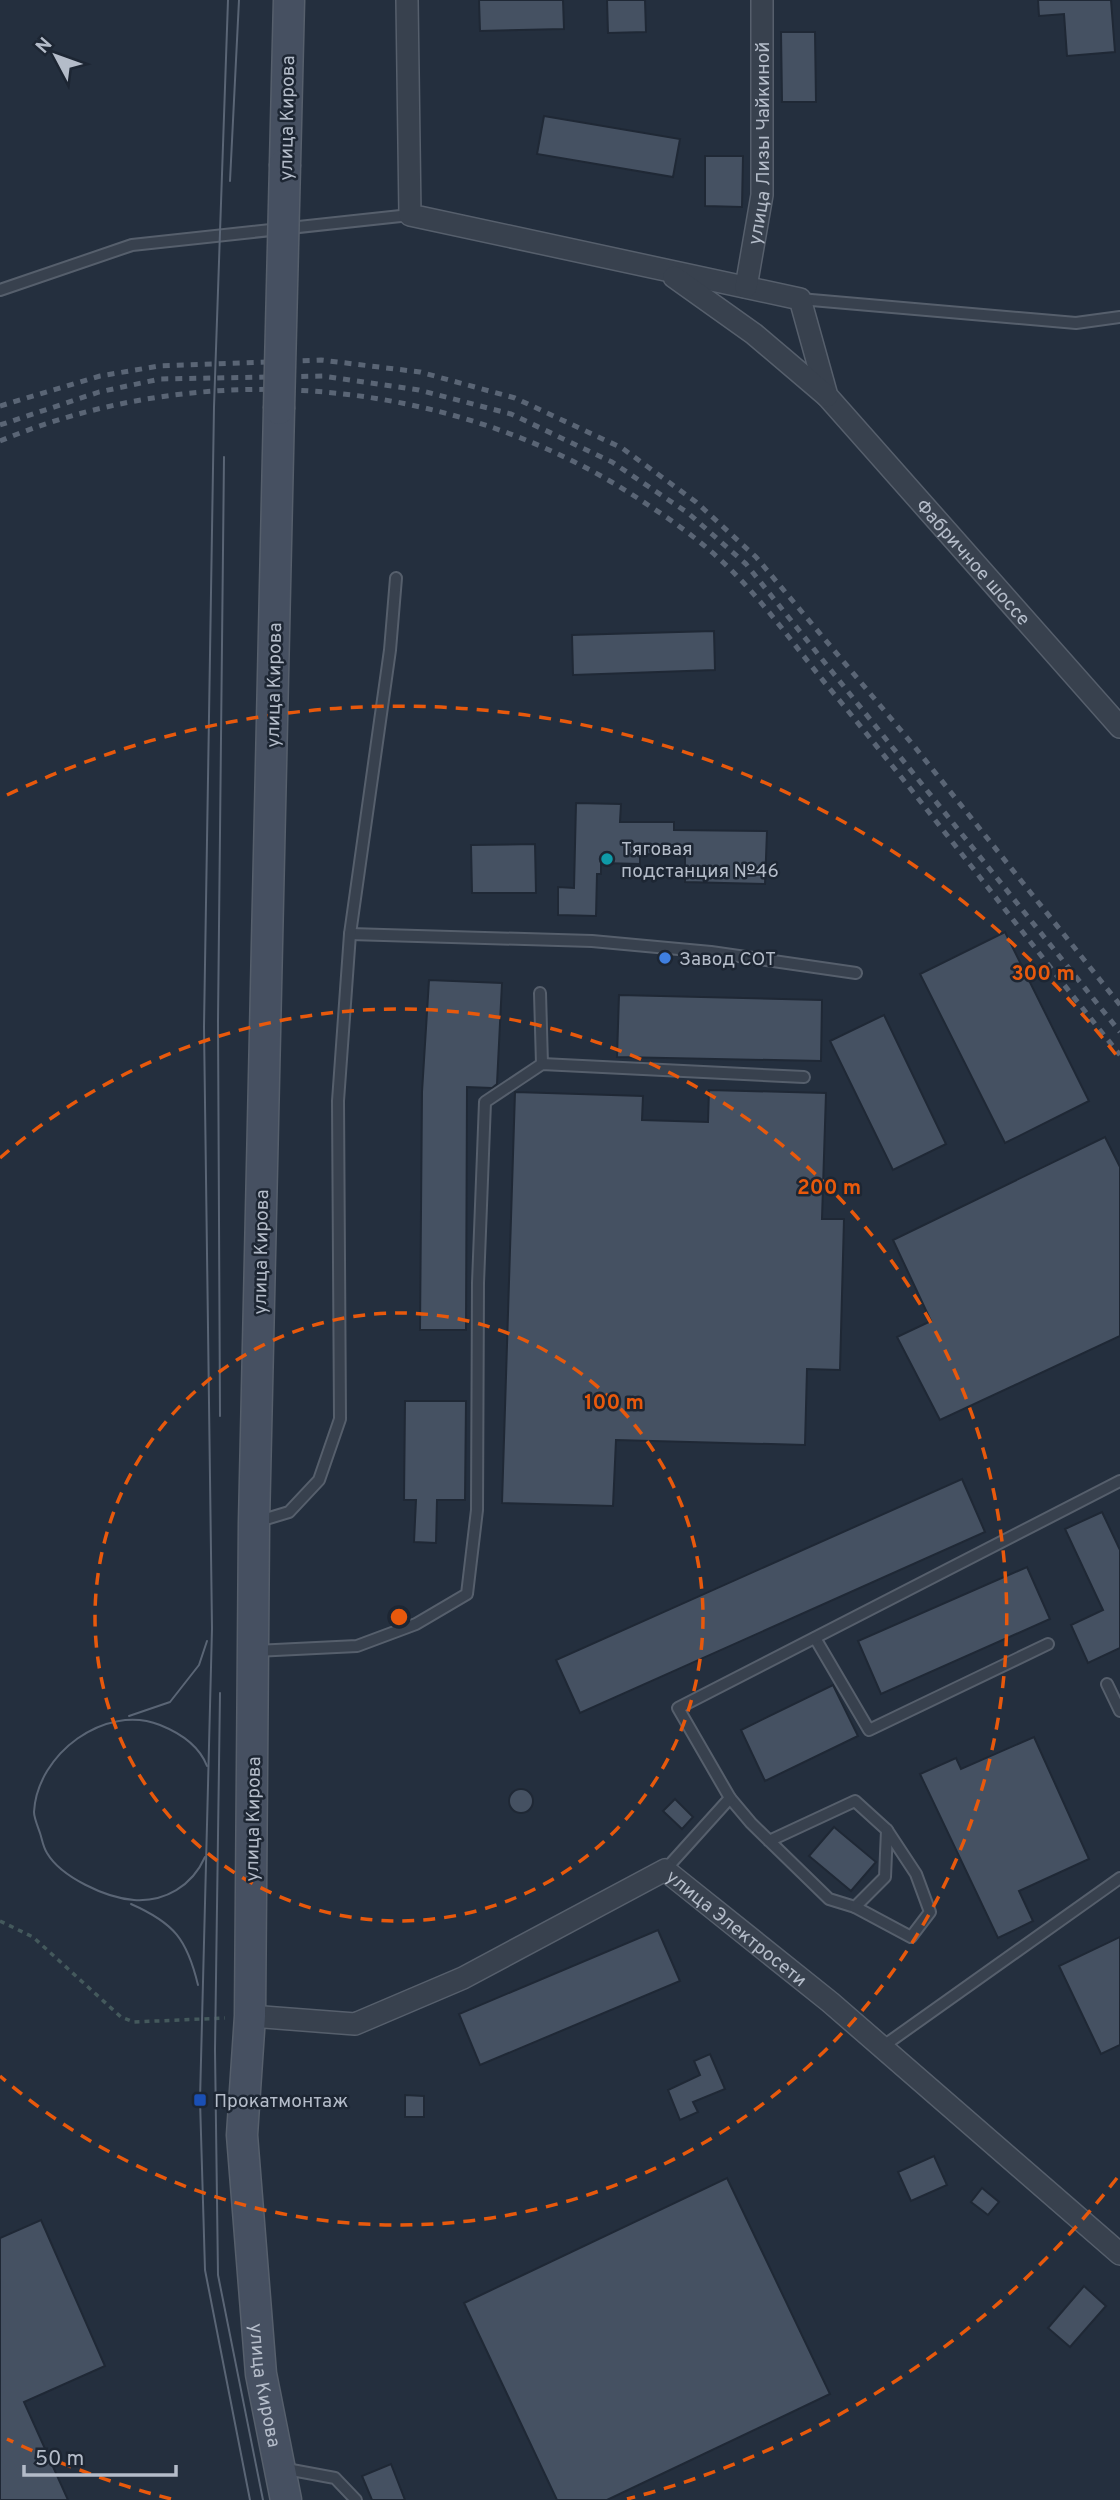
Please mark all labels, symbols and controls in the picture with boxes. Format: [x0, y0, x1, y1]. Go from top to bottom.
north arrow [21, 21, 91, 91]
text: N [31, 33, 58, 59]
street label: улица Лизы Чайкиной [744, 41, 777, 247]
street label: улица Кирова [275, 55, 301, 181]
street label: Фабричное шоссе [910, 495, 1035, 631]
street label: улица Кирова [262, 622, 288, 748]
place label: Тяговая подстанция №46 [621, 838, 779, 884]
marker: Тяговая подстанция №46 [599, 851, 615, 867]
place label: Завод СОТ [679, 948, 776, 972]
marker: Завод СОТ [657, 950, 673, 966]
text: 300 m [1011, 961, 1075, 988]
text: 200 m [797, 1175, 861, 1202]
street label: улица Кирова [249, 1189, 275, 1315]
text: 100 m [584, 1390, 644, 1417]
centre of rings [387, 1605, 411, 1629]
street label: улица Кирова [241, 1756, 267, 1882]
street label: улица Электросети [660, 1865, 811, 1993]
place label: Прокатмонтаж [214, 2090, 348, 2114]
marker: Прокатмонтаж [192, 2092, 208, 2108]
street label: улица Кирова [243, 2322, 285, 2450]
scale bar [24, 2434, 177, 2478]
text: 50 m [35, 2446, 84, 2473]

